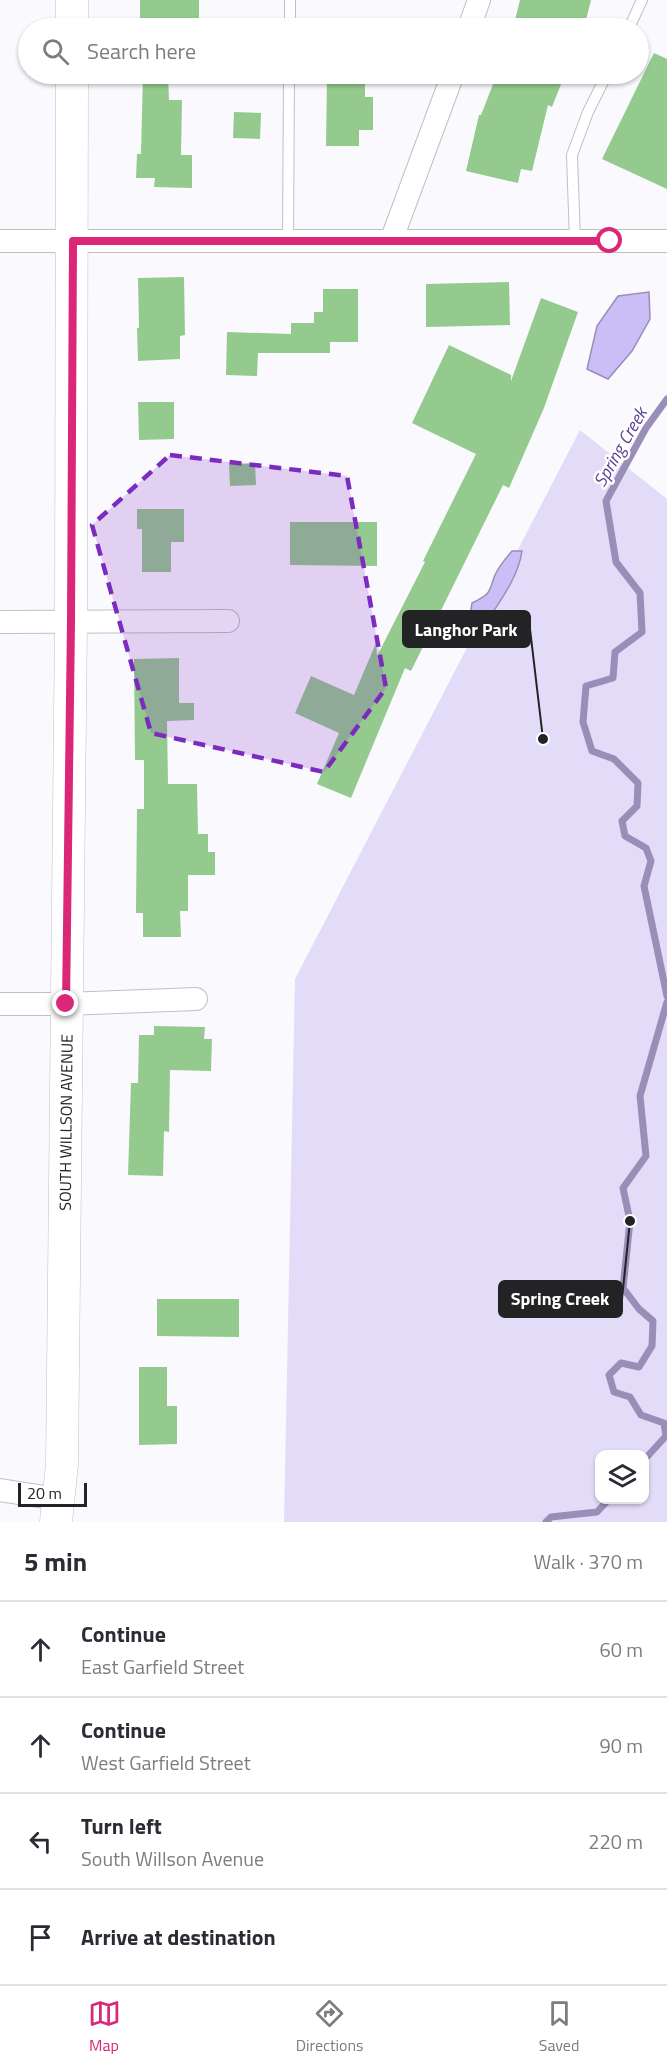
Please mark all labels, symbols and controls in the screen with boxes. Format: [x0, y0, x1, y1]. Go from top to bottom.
search box [18, 18, 649, 84]
text: Search here [87, 34, 196, 68]
icon: search [39, 35, 72, 68]
route start [596, 227, 622, 253]
water label: Spring Creek [586, 400, 655, 492]
callout: Langhor Park [403, 611, 530, 647]
text: Langhor Park [414, 616, 518, 643]
route end [52, 990, 78, 1016]
street label: SOUTH WILLSON AVENUE [53, 1034, 79, 1211]
callout: Spring Creek [499, 1281, 622, 1317]
text: Spring Creek [511, 1285, 610, 1312]
map controls [595, 1450, 649, 1504]
button: layers [595, 1450, 649, 1504]
scale bar [18, 1480, 87, 1508]
text: 20 m [27, 1481, 62, 1505]
text: 5 min [24, 1542, 87, 1581]
text: Walk · 370 m [534, 1546, 643, 1577]
text: Continue [81, 1617, 166, 1651]
icon: ahead [24, 1633, 57, 1666]
text: 60 m [599, 1634, 643, 1665]
text: East Garfield Street [81, 1651, 244, 1682]
text: Continue [81, 1713, 166, 1747]
icon: ahead [24, 1729, 57, 1762]
text: 90 m [599, 1730, 643, 1761]
text: West Garfield Street [81, 1747, 251, 1778]
text: Turn left [81, 1809, 162, 1843]
icon: left [24, 1825, 57, 1858]
text: 220 m [588, 1826, 643, 1857]
text: South Willson Avenue [81, 1843, 264, 1874]
text: Arrive at destination [81, 1920, 276, 1954]
icon: arrive [24, 1921, 57, 1954]
tab: Map [88, 1997, 121, 2057]
tab: Directions [296, 1997, 364, 2057]
tab: Saved [539, 1997, 579, 2057]

